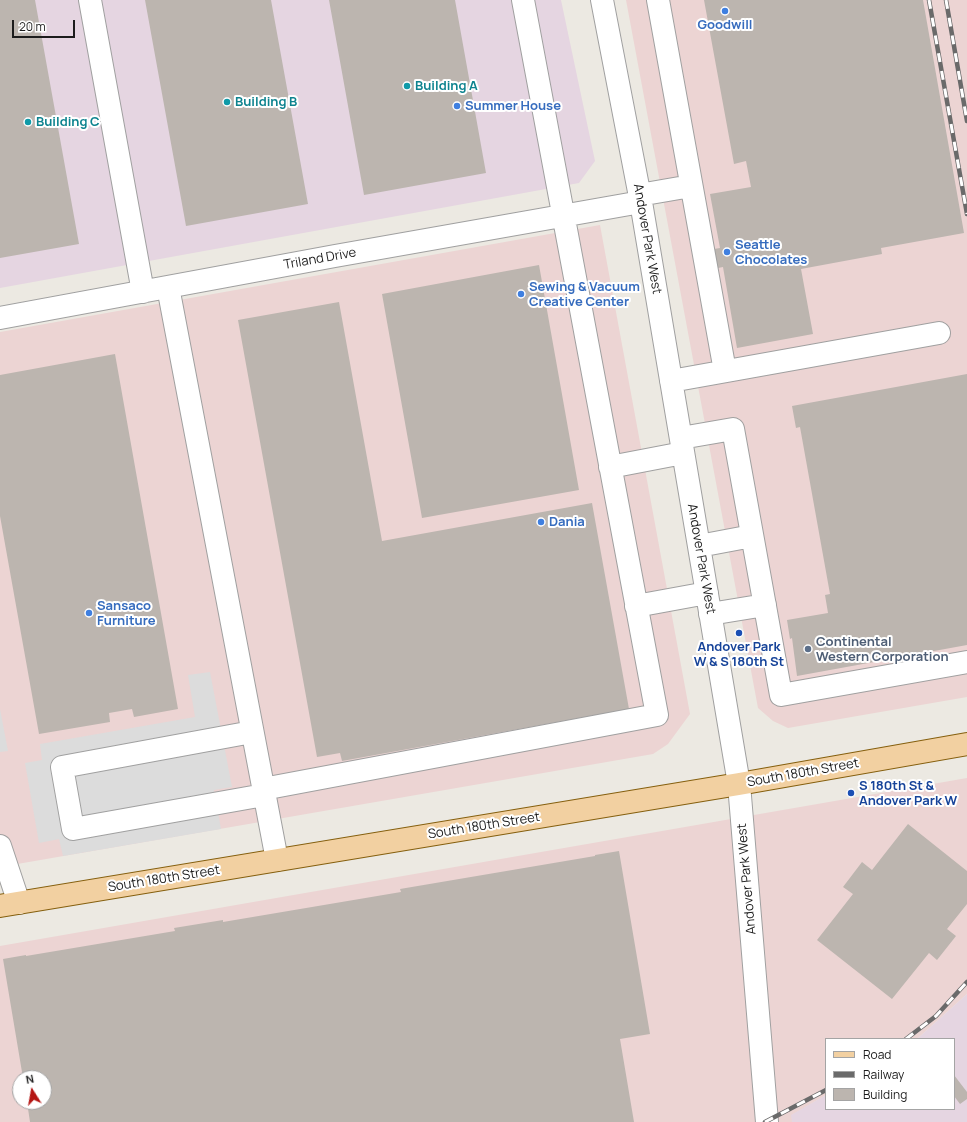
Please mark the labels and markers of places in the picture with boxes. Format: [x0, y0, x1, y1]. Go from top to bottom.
marker: Goodwill [720, 6, 730, 16]
place label: Goodwill [698, 17, 752, 33]
place label: Building A [415, 78, 478, 94]
marker: Building A [402, 81, 412, 91]
place label: Building B [235, 94, 297, 110]
marker: Building B [222, 97, 232, 107]
place label: Summer House [465, 98, 561, 114]
marker: Summer House [452, 101, 462, 111]
place label: Building C [36, 114, 100, 130]
marker: Building C [23, 117, 33, 127]
place label: Seattle Chocolates [735, 237, 807, 268]
marker: Seattle Chocolates [722, 247, 732, 257]
place label: Sewing & Vacuum Creative Center [529, 279, 640, 310]
marker: Sewing & Vacuum Creative Center [516, 289, 526, 299]
place label: Dania [549, 514, 585, 530]
marker: Dania [536, 517, 546, 527]
place label: Sansaco Furniture [97, 598, 156, 629]
marker: Sansaco Furniture [84, 608, 94, 618]
marker: Andover Park W & S 180th St [734, 628, 744, 638]
place label: Continental Western Corporation [816, 634, 949, 665]
place label: Andover Park W & S 180th St [694, 639, 784, 670]
marker: Continental Western Corporation [803, 644, 813, 654]
place label: S 180th St & Andover Park W [859, 778, 957, 809]
marker: S 180th St & Andover Park W [846, 788, 856, 798]

